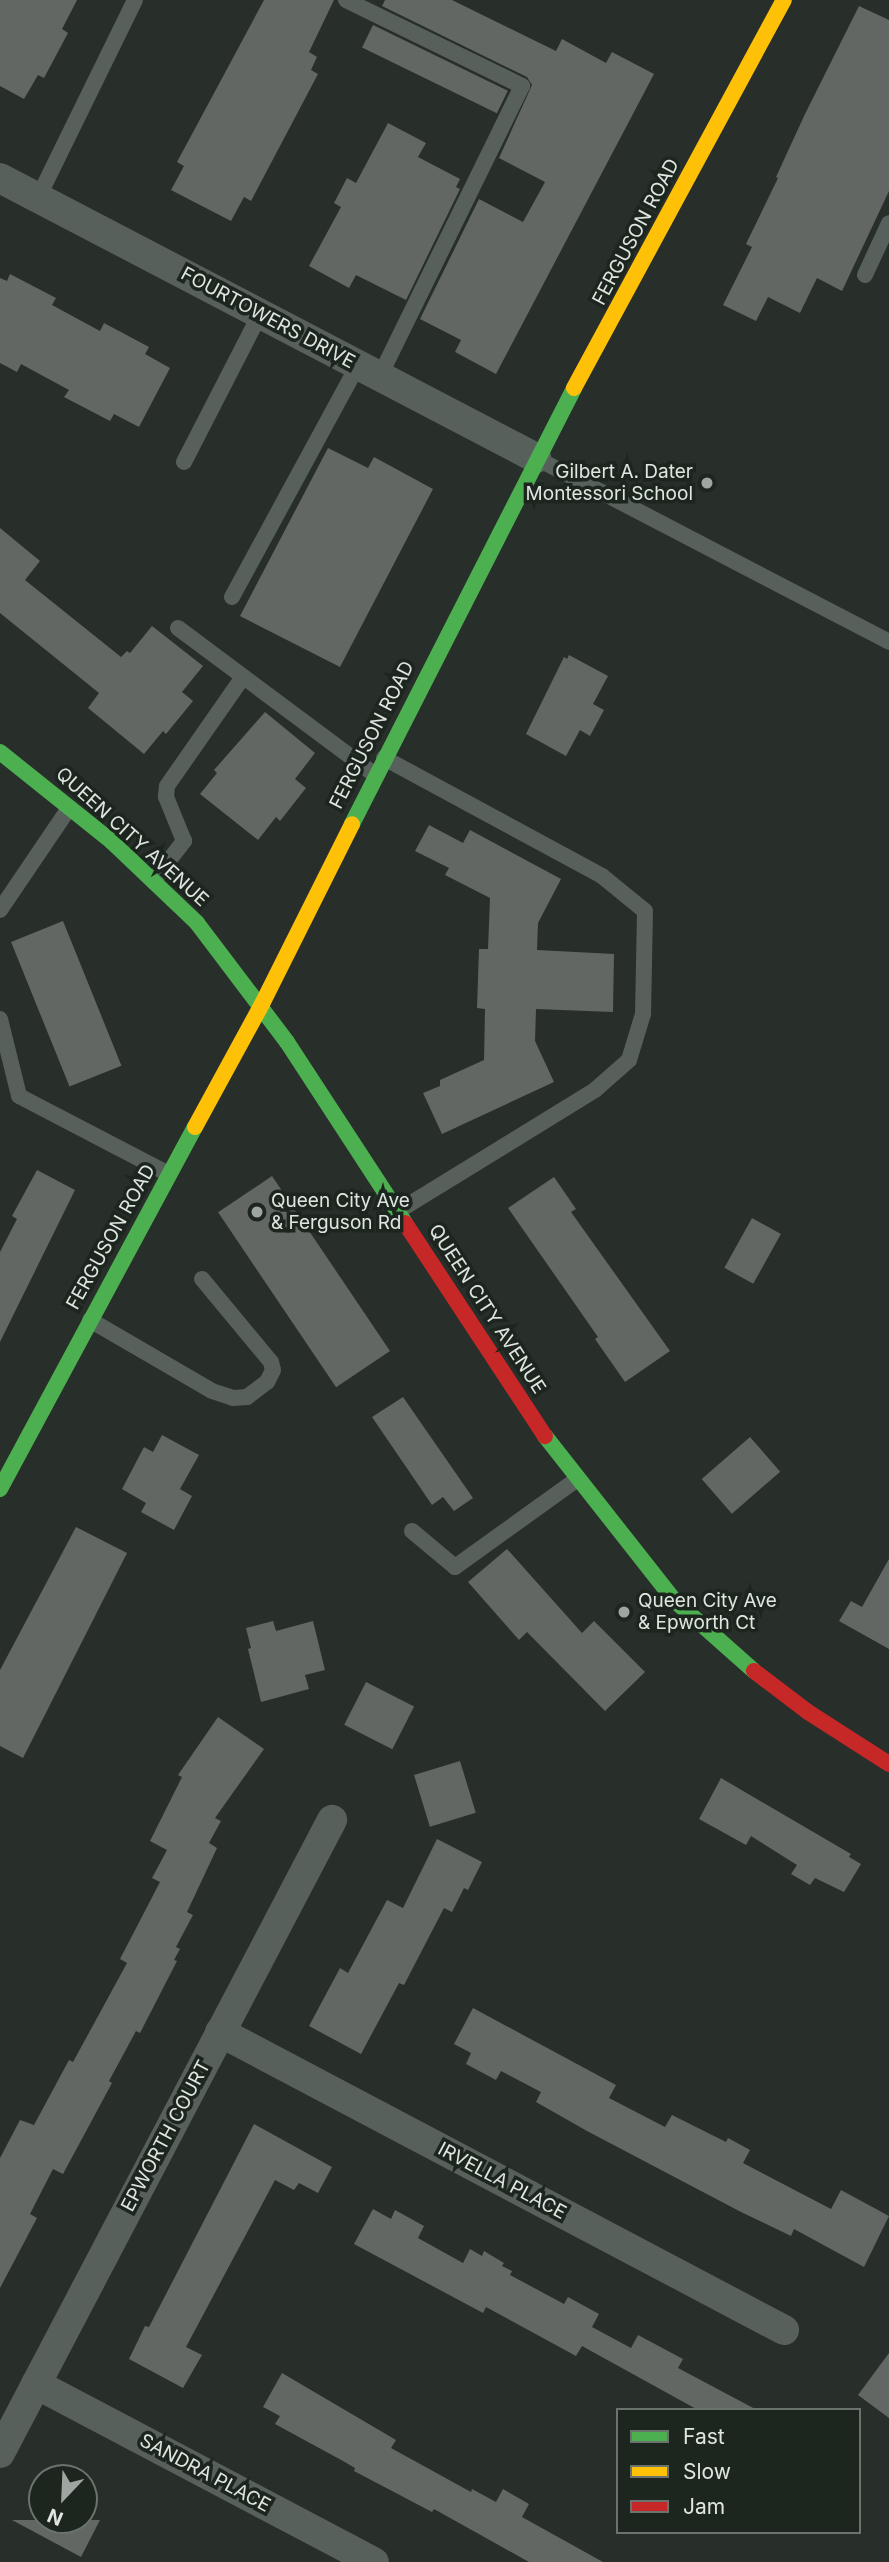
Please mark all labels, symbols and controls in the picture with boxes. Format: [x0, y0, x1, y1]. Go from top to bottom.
street label: FERGUSON ROAD [588, 155, 684, 309]
street label: FOURTOWERS DRIVE [177, 262, 359, 374]
place label: Gilbert A. Dater Montessori School [526, 461, 693, 505]
marker: Gilbert A. Dater Montessori School [699, 475, 715, 491]
street label: FERGUSON ROAD [325, 657, 419, 813]
street label: QUEEN CITY AVENUE [51, 763, 213, 911]
street label: FERGUSON ROAD [62, 1160, 160, 1314]
place label: Queen City Ave & Ferguson Rd [271, 1190, 410, 1234]
marker: Queen City Ave & Ferguson Rd [249, 1204, 265, 1220]
street label: QUEEN CITY AVENUE [424, 1220, 550, 1398]
place label: Queen City Ave & Epworth Ct [638, 1590, 777, 1634]
marker: Queen City Ave & Epworth Ct [616, 1604, 632, 1620]
street label: EPWORTH COURT [117, 2057, 215, 2215]
street label: IRVELLA PLACE [434, 2138, 570, 2224]
legend [616, 2408, 861, 2534]
text: Fast [683, 2424, 725, 2449]
street label: SANDRA PLACE [136, 2429, 274, 2517]
text: Slow [683, 2459, 731, 2484]
north arrow [28, 2464, 98, 2534]
text: Jam [683, 2494, 725, 2519]
text: N [44, 2504, 67, 2530]

